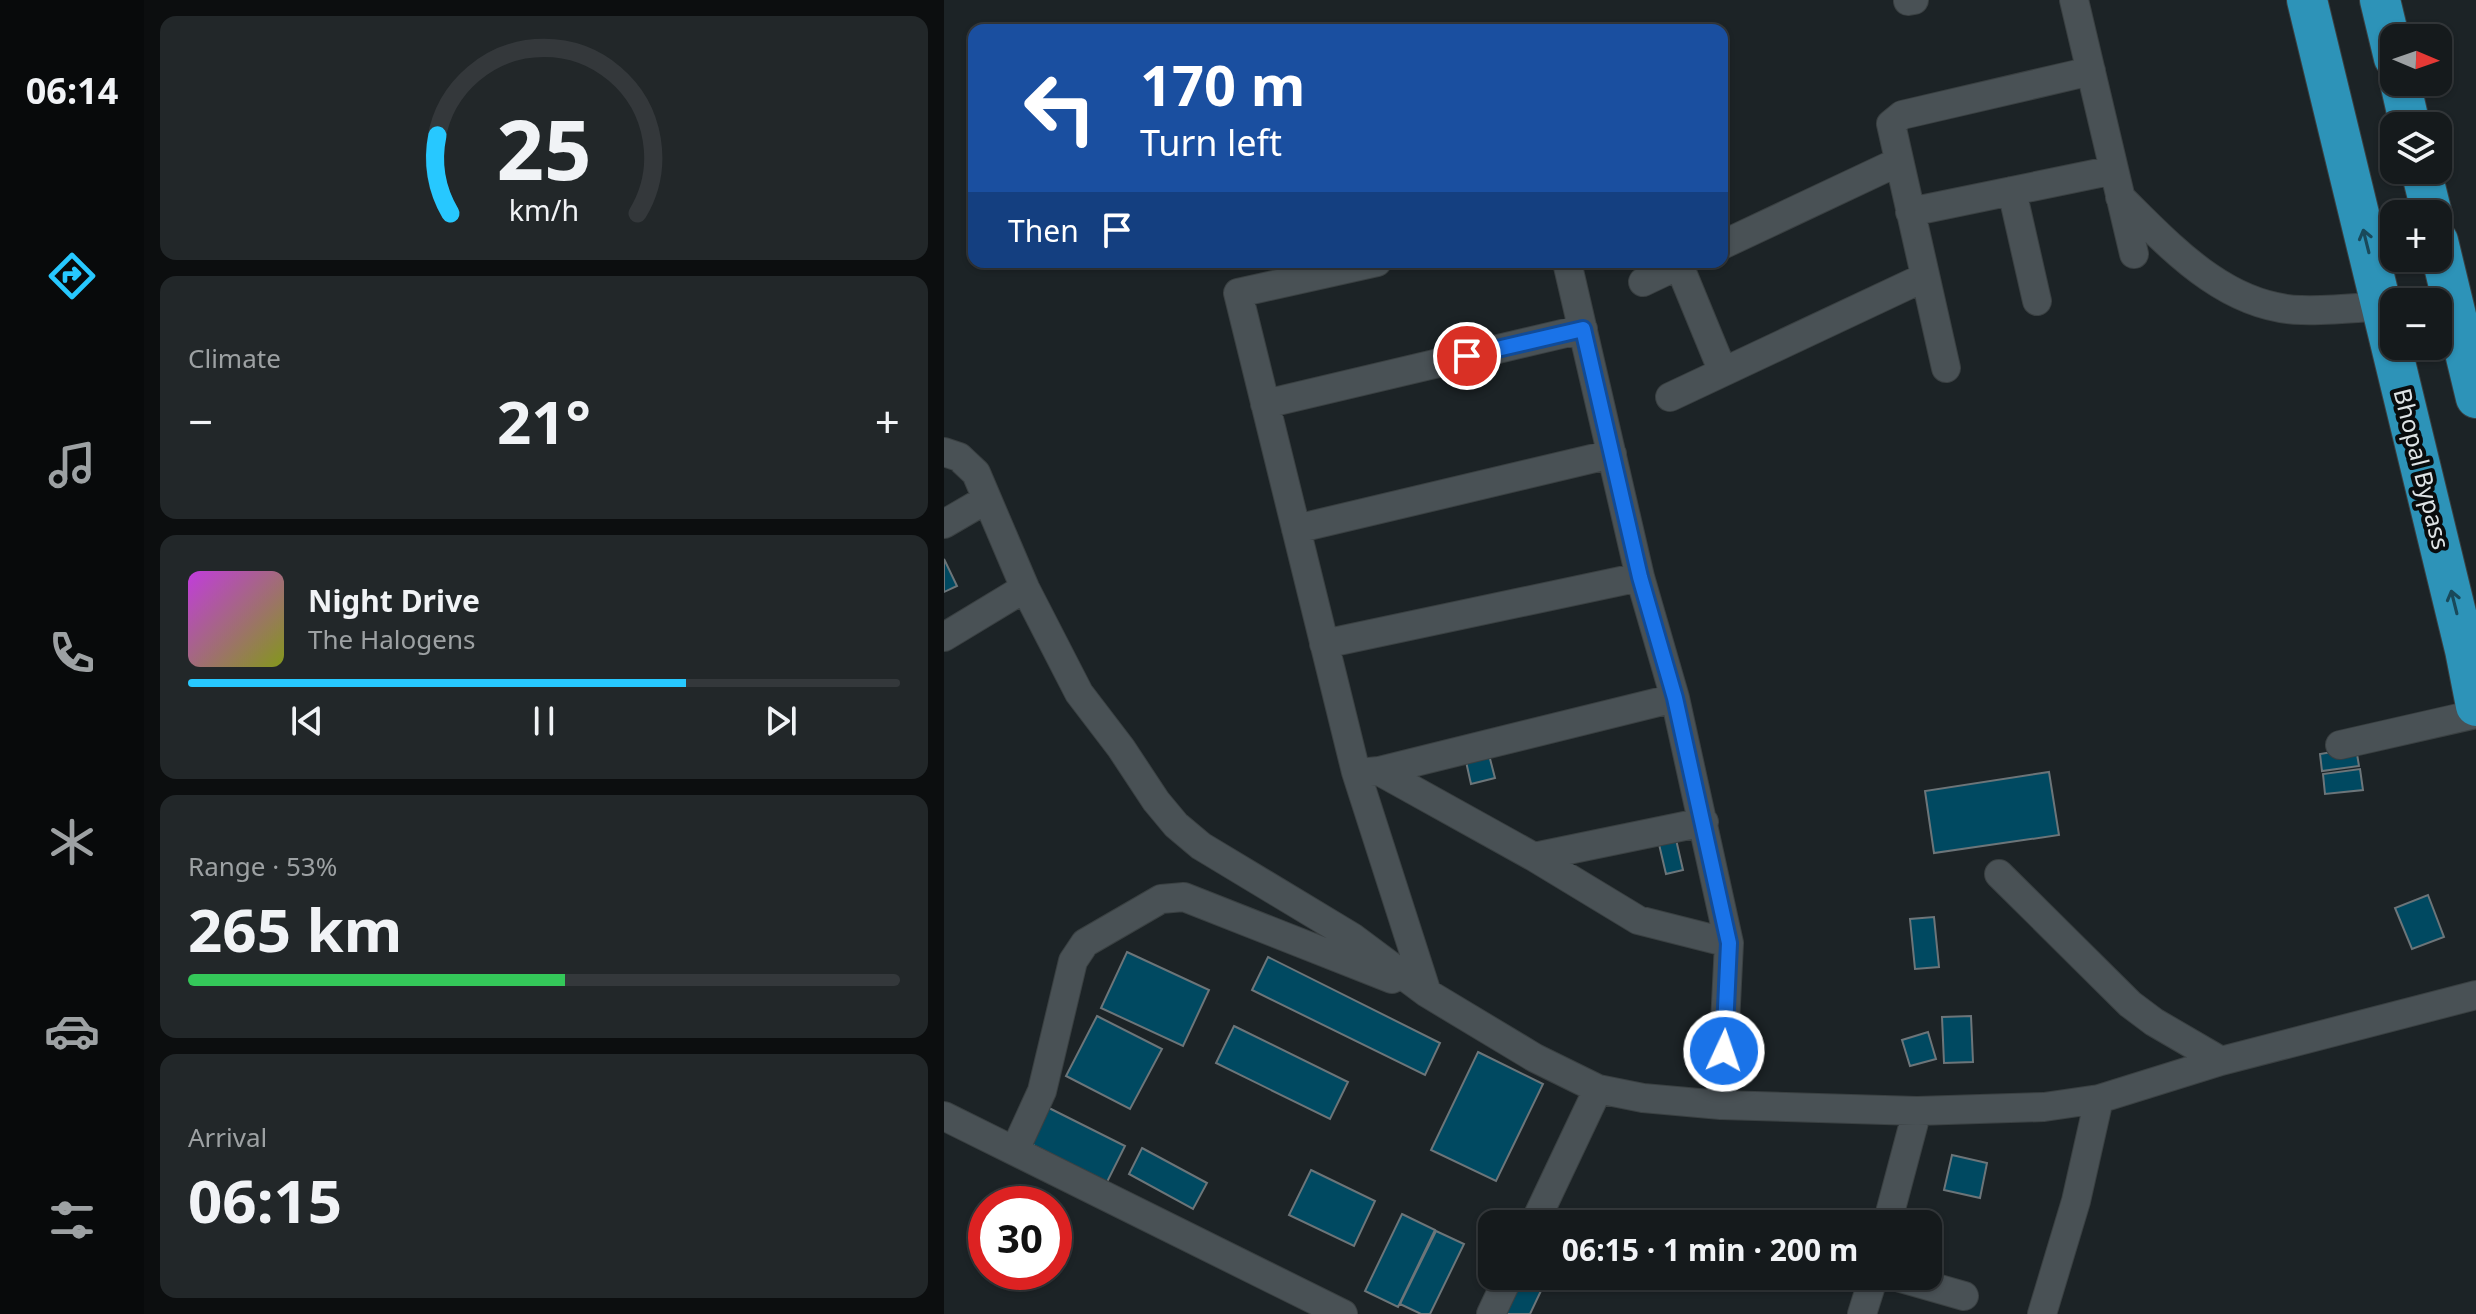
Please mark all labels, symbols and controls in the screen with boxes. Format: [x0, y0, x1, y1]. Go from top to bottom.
north arrow [2380, 24, 2452, 96]
map controls [2380, 24, 2452, 360]
text: 170 m [1140, 46, 1305, 122]
icon: left [1008, 56, 1112, 160]
text: 06:14 [26, 66, 118, 115]
text: 25 [496, 90, 592, 203]
button: layers [2380, 112, 2452, 184]
text: Turn left [1140, 118, 1282, 167]
text: km/h [509, 190, 579, 229]
button: + [2380, 200, 2452, 272]
icon: arrive [1095, 208, 1139, 252]
text: Then [1008, 210, 1079, 251]
one-way arrow [2357, 228, 2372, 254]
icon: directions [44, 248, 100, 304]
button: − [2380, 288, 2452, 360]
pin [1433, 322, 1501, 390]
icon: arrive [1445, 334, 1489, 378]
text: Climate [188, 340, 281, 376]
text: 21° [497, 380, 591, 462]
street label: Bhopal Bypass [2387, 385, 2458, 553]
text: − [188, 391, 213, 451]
text: + [875, 391, 900, 451]
icon: music [44, 437, 100, 493]
text: Night Drive [308, 580, 480, 621]
one-way arrow [2445, 590, 2460, 615]
text: The Halogens [308, 621, 475, 657]
icon: phone [44, 625, 100, 681]
icon: previous [285, 699, 329, 743]
icon: pause [522, 699, 566, 743]
icon: next [759, 699, 803, 743]
icon: climate [44, 814, 100, 870]
text: Range · 53% [188, 848, 337, 884]
text: 265 km [188, 888, 402, 970]
icon: car [44, 1003, 100, 1059]
position arrow [1682, 1009, 1766, 1093]
text: Arrival [188, 1119, 267, 1155]
text: 06:15 [188, 1159, 342, 1241]
speed limit sign: 30 [968, 1186, 1072, 1290]
icon: filters [44, 1192, 100, 1248]
text: 06:15 · 1 min · 200 m [1562, 1229, 1858, 1270]

